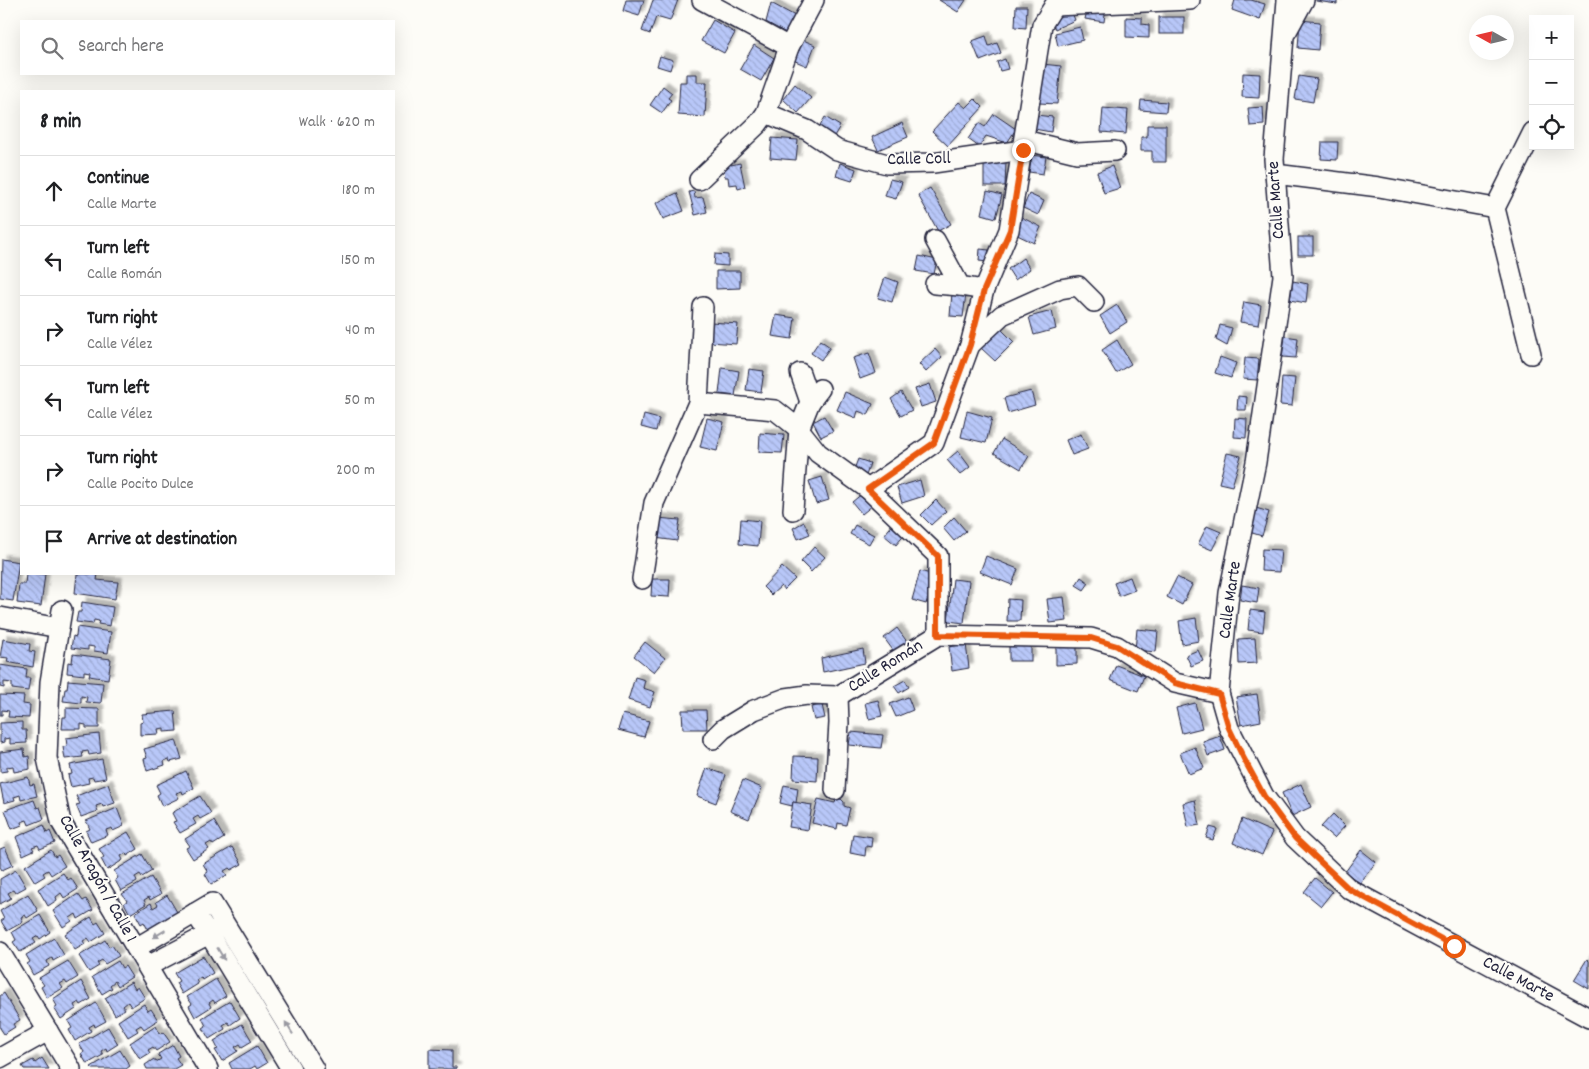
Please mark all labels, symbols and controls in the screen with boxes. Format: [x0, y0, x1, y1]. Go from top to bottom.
north arrow [1469, 15, 1514, 60]
map controls [1529, 15, 1574, 150]
button: + [1529, 15, 1574, 60]
search box [20, 20, 395, 75]
icon: search [38, 34, 66, 62]
text: Search here [78, 34, 164, 61]
button: − [1529, 60, 1574, 105]
button: locate [1529, 105, 1574, 150]
text: 8 min [40, 108, 81, 138]
text: Walk · 620 m [299, 111, 375, 134]
route end [1012, 139, 1035, 162]
street label: Calle Coll [887, 147, 952, 173]
street label: Calle Marte [1262, 160, 1292, 240]
text: Continue [87, 166, 149, 193]
icon: ahead [40, 177, 68, 205]
text: 180 m [342, 179, 375, 202]
text: Calle Marte [87, 193, 157, 216]
text: Turn left [87, 236, 150, 263]
icon: left [40, 247, 68, 275]
text: 150 m [341, 249, 375, 272]
text: Calle Román [87, 263, 162, 286]
text: Turn right [87, 306, 158, 333]
icon: right [40, 317, 68, 345]
text: 40 m [345, 319, 375, 342]
text: Calle Vélez [87, 333, 152, 356]
text: Turn left [87, 376, 150, 403]
icon: left [40, 387, 68, 415]
text: 50 m [344, 389, 375, 412]
text: Calle Vélez [87, 403, 152, 426]
text: Turn right [87, 446, 158, 473]
icon: right [40, 457, 68, 485]
text: 200 m [336, 459, 375, 482]
text: Calle Pocito Dulce [87, 473, 194, 496]
icon: arrive [40, 527, 68, 555]
text: Arrive at destination [87, 527, 237, 554]
street label: Calle Marte [1213, 559, 1249, 640]
street label: Calle Román [844, 634, 928, 700]
street label: Calle Aragón / Calle 1 [52, 811, 142, 947]
one-way arrow [153, 930, 166, 939]
route start [1443, 935, 1466, 958]
one-way arrow [217, 947, 226, 960]
street label: Calle Marte [1478, 951, 1558, 1009]
one-way arrow [284, 1021, 293, 1034]

